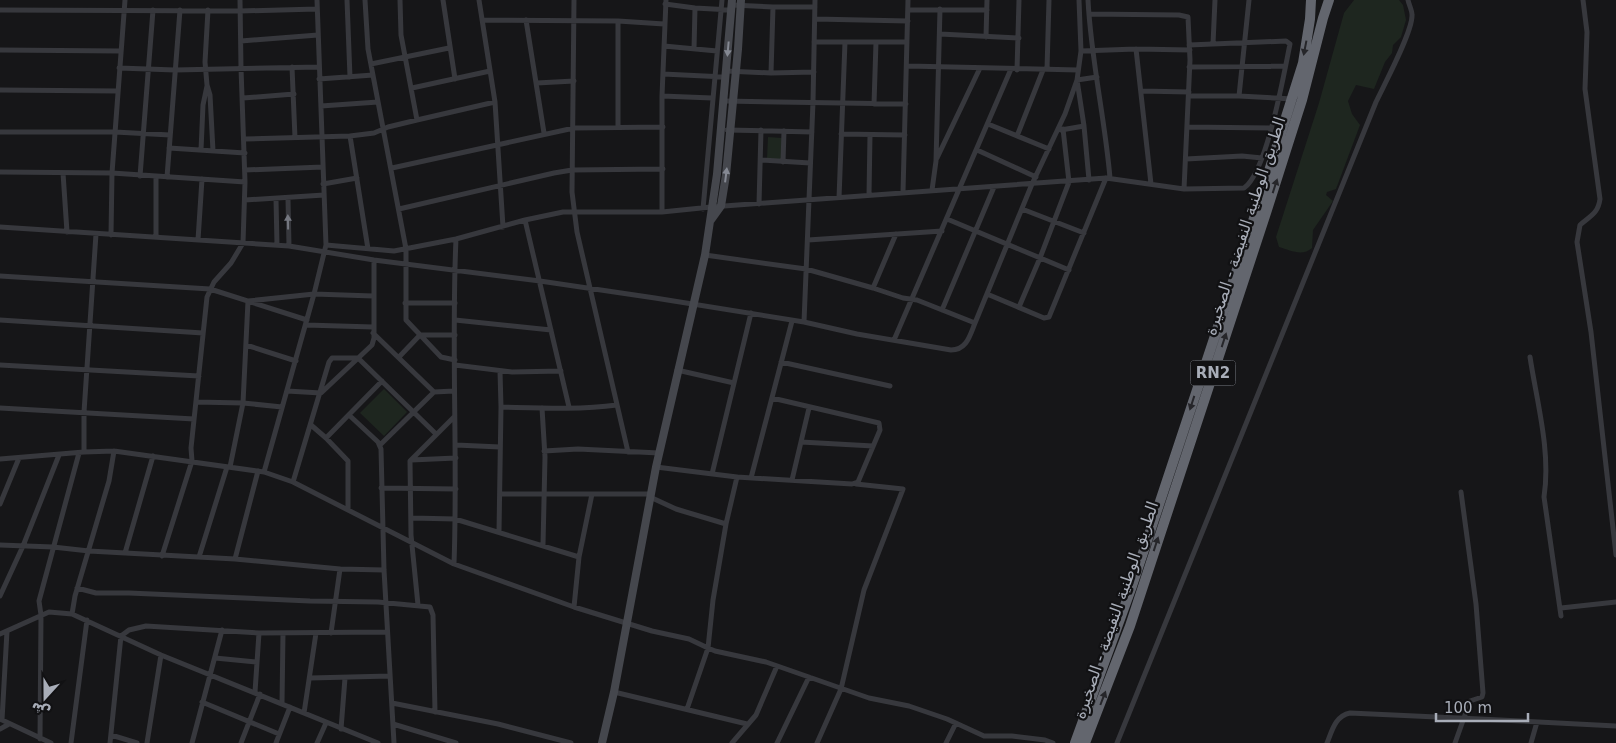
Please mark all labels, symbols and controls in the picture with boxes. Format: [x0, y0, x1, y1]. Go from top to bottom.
one-way arrow [724, 41, 732, 57]
one-way arrow [1301, 41, 1309, 57]
street label: الطريق الوطنية النفيضة - الصخيرة [1201, 114, 1290, 338]
one-way arrow [722, 166, 730, 182]
one-way arrow [1271, 178, 1279, 193]
one-way arrow [284, 214, 292, 230]
one-way arrow [1220, 332, 1228, 347]
road number: RN2 [1190, 360, 1236, 386]
one-way arrow [1188, 396, 1196, 411]
street label: الطريق الوطنية النفيضة - الصخيرة [1070, 499, 1163, 722]
one-way arrow [1153, 537, 1160, 552]
north arrow [20, 673, 70, 723]
one-way arrow [1099, 690, 1107, 705]
scale bar [1436, 690, 1528, 722]
text: ش [28, 699, 52, 721]
text: 100 m [1444, 699, 1492, 717]

